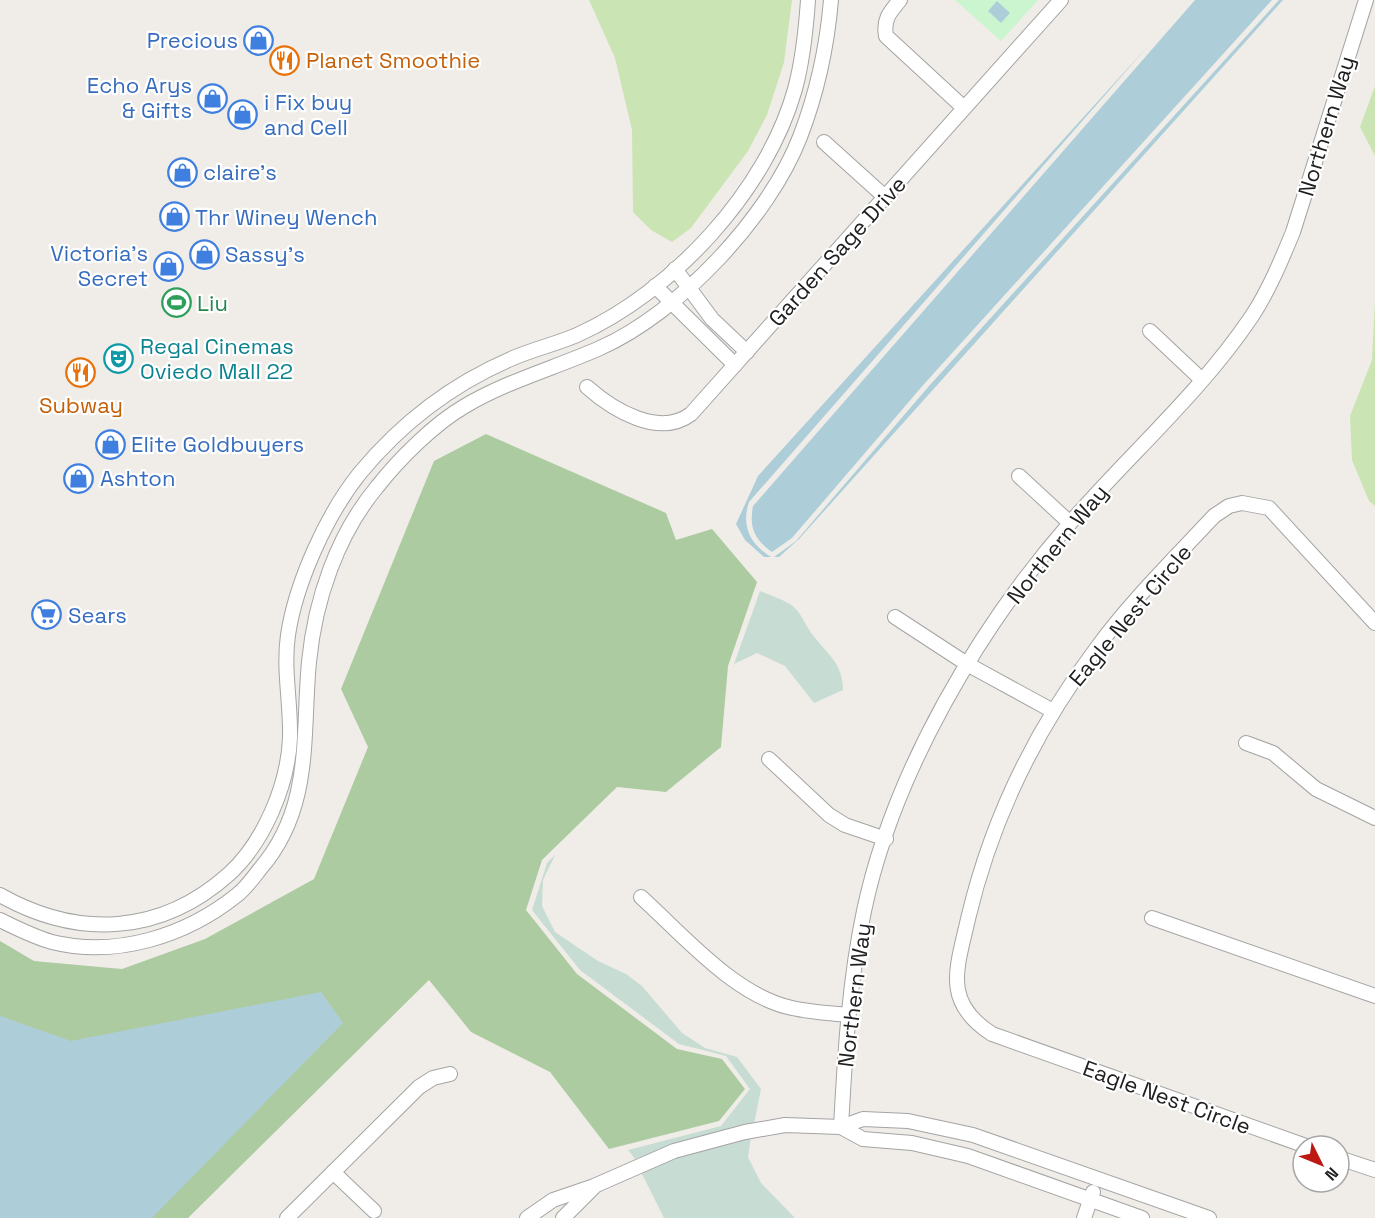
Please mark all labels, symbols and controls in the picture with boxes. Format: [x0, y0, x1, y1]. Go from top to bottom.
shop icon: Precious [243, 24, 275, 56]
place label: Precious [147, 26, 238, 54]
restaurant icon: Planet Smoothie [269, 44, 301, 76]
place label: Planet Smoothie [306, 46, 480, 74]
street label: Northern Way [1291, 52, 1361, 200]
place label: Echo Arys & Gifts [87, 71, 192, 124]
shop icon: Echo Arys & Gifts [197, 82, 229, 114]
place label: i Fix buy and Cell [264, 88, 352, 141]
shop icon: i Fix buy and Cell [227, 99, 259, 131]
shop icon: claire's [166, 156, 198, 188]
place label: claire's [203, 158, 277, 186]
street label: Garden Sage Drive [762, 170, 912, 332]
shop icon: Thr Winey Wench [158, 201, 190, 233]
place label: Thr Winey Wench [195, 203, 377, 231]
shop icon: Sassy's [188, 238, 220, 270]
place label: Victoria's Secret [50, 239, 148, 292]
place label: Sassy's [225, 240, 305, 268]
shop icon: Victoria's Secret [153, 250, 185, 282]
sports icon: Liu [160, 287, 192, 319]
place label: Liu [197, 289, 228, 317]
place label: Regal Cinemas Oviedo Mall 22 [140, 332, 294, 385]
theatre icon: Regal Cinemas Oviedo Mall 22 [103, 343, 135, 375]
restaurant icon: Subway [65, 357, 97, 389]
place label: Subway [39, 391, 123, 419]
shop icon: Elite Goldbuyers [94, 428, 126, 460]
place label: Elite Goldbuyers [131, 430, 304, 458]
shop icon: Ashton [63, 462, 95, 494]
place label: Ashton [100, 464, 175, 492]
street label: Northern Way [1000, 479, 1114, 609]
street label: Eagle Nest Circle [1062, 538, 1198, 692]
supermarket icon: Sears [31, 599, 63, 631]
place label: Sears [68, 601, 127, 629]
street label: Northern Way [831, 921, 877, 1069]
street label: Eagle Nest Circle [1079, 1054, 1255, 1140]
north arrow [1291, 1134, 1351, 1194]
text: N [1320, 1163, 1343, 1185]

